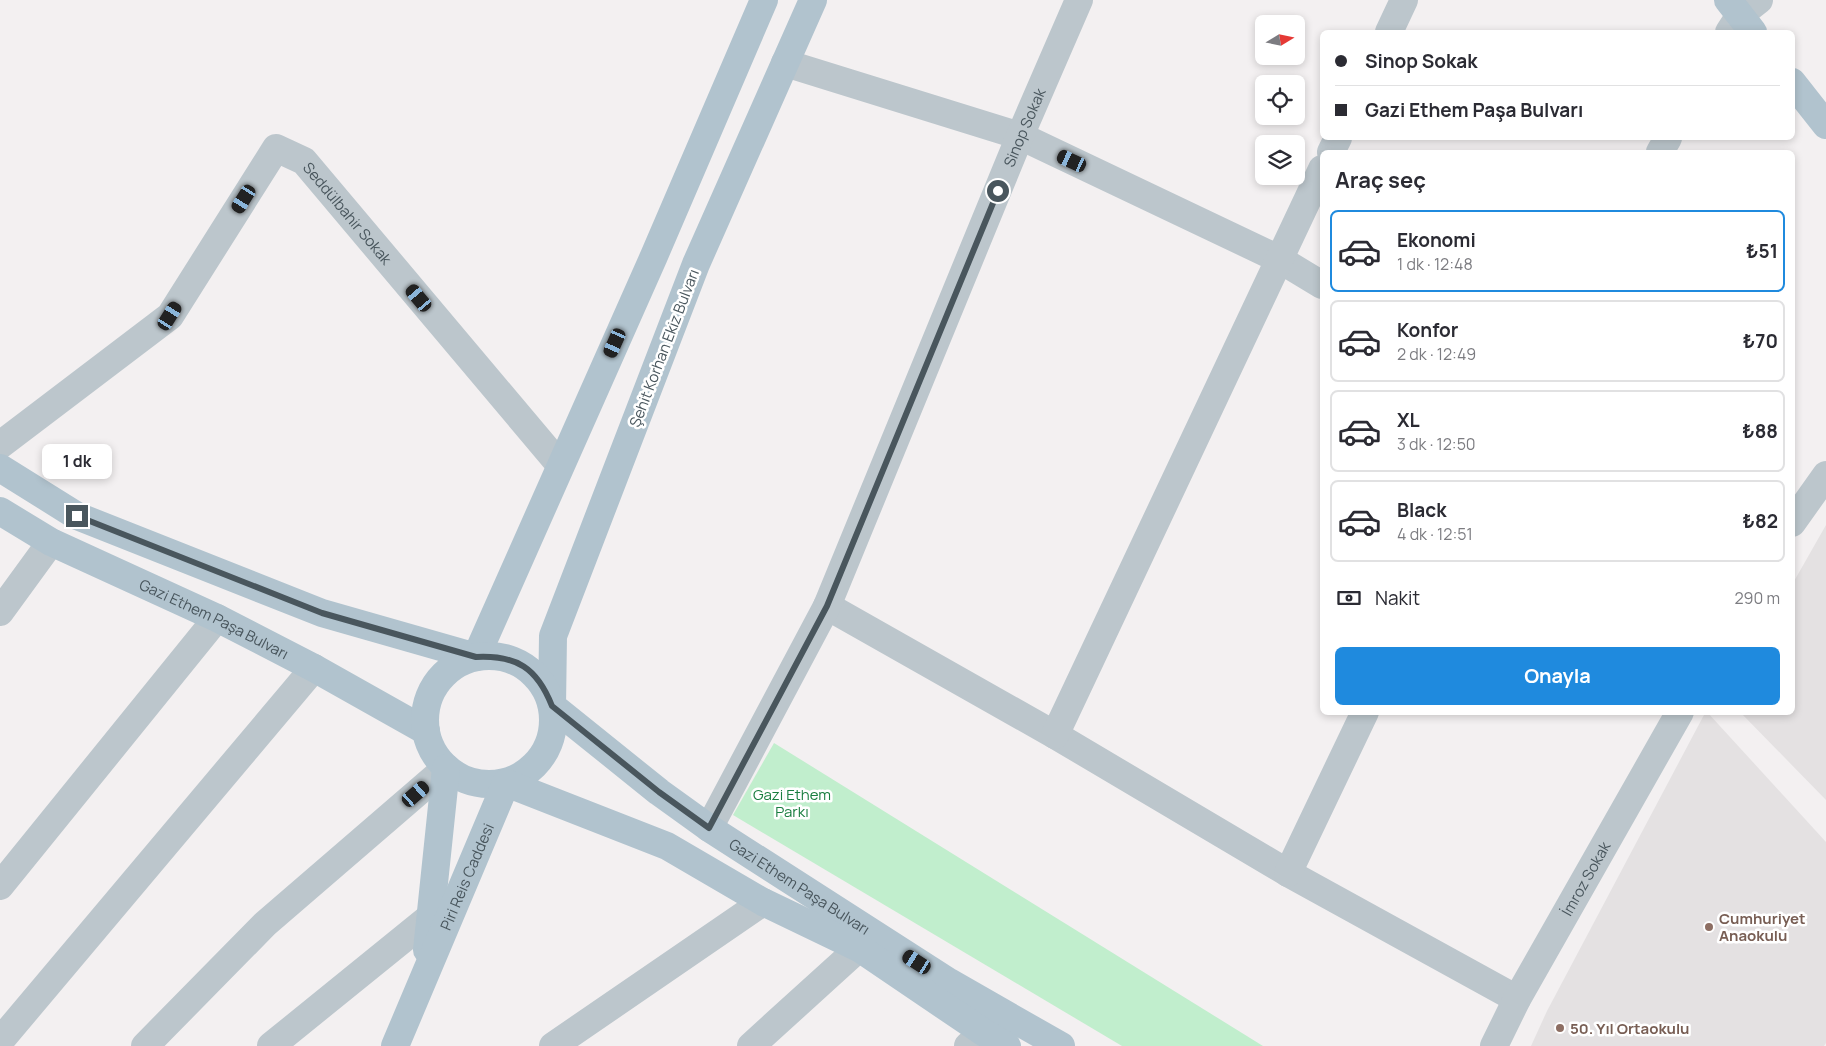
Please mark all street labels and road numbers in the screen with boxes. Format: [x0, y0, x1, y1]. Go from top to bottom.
street label: Sinop Sokak [998, 84, 1050, 170]
street label: Seddülbahir Sokak [299, 157, 397, 269]
street label: Şehit Korhan Ekiz Bulvarı [624, 266, 704, 430]
street label: Gazi Ethem Paşa Bulvarı [136, 573, 292, 664]
street label: Piri Reis Caddesi [435, 820, 498, 933]
street label: Gazi Ethem Paşa Bulvarı [725, 833, 874, 939]
street label: İmroz Sokak [1556, 837, 1615, 919]

